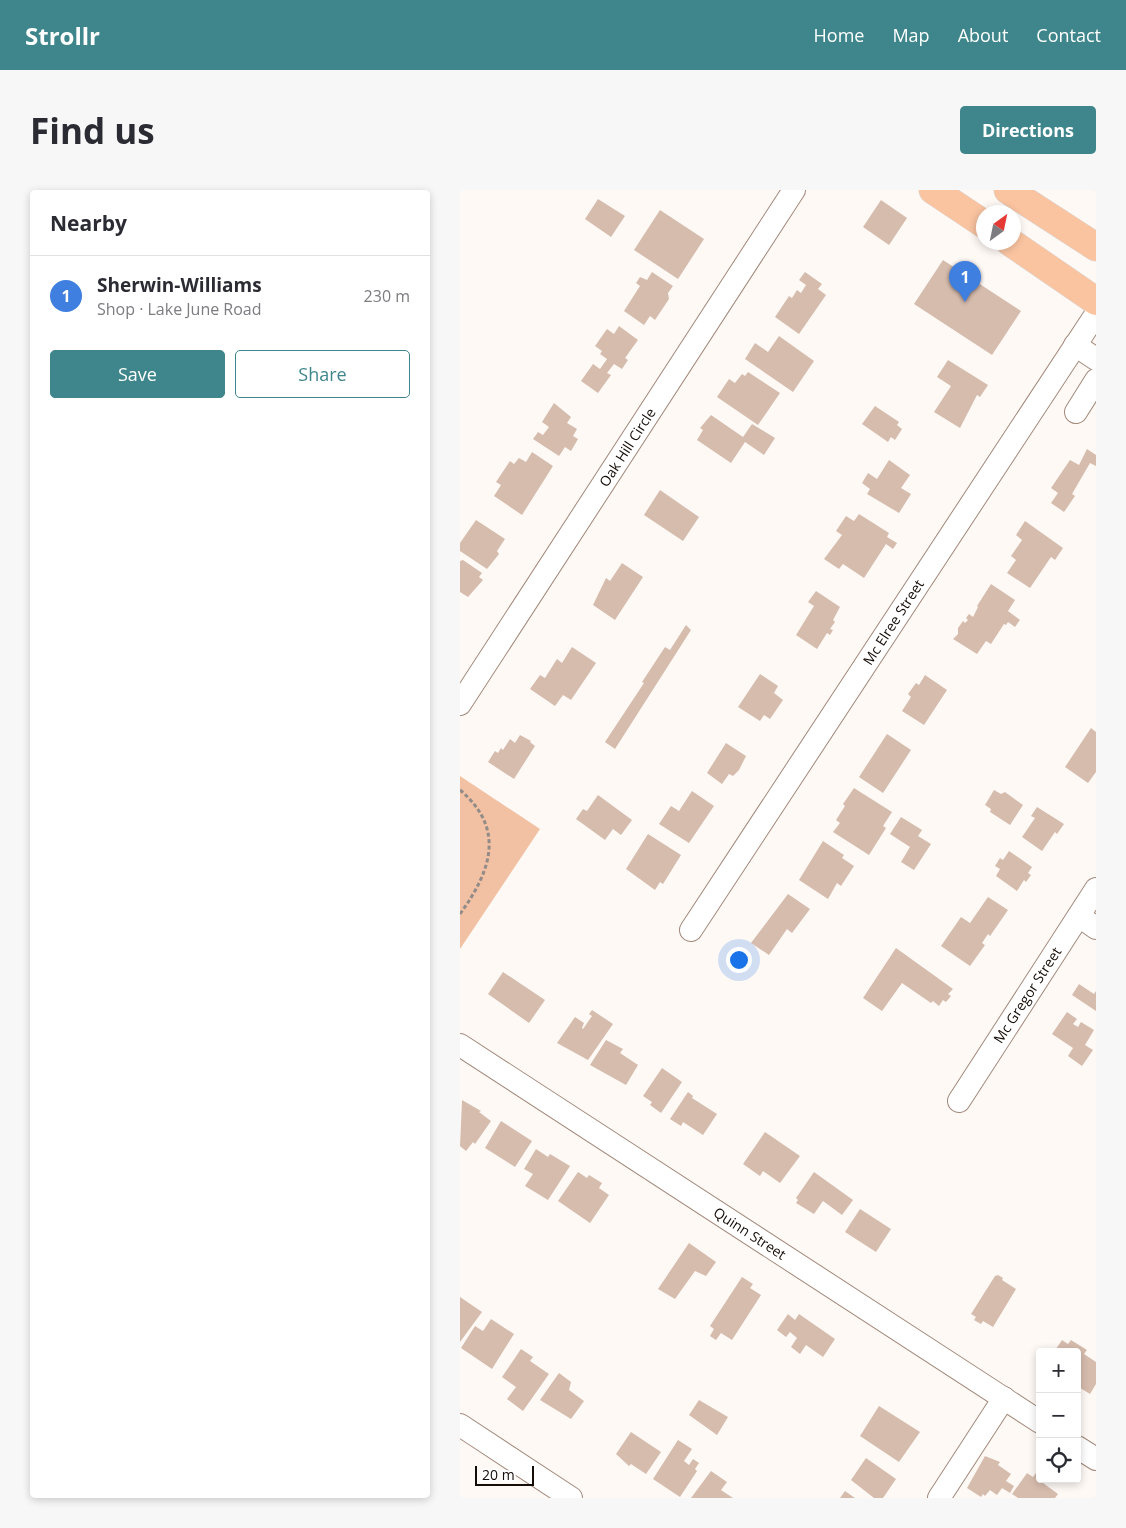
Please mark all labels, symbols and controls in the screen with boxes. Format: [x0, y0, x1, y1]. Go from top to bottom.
text: Strollr [25, 19, 100, 52]
text: Home [814, 23, 864, 47]
text: Map [892, 23, 930, 47]
text: About [958, 23, 1008, 47]
text: Contact [1036, 23, 1101, 47]
button: Directions [960, 106, 1096, 154]
text: Find us [30, 107, 155, 154]
north arrow [976, 205, 1021, 250]
text: Nearby [50, 209, 127, 237]
pin: 1 [949, 261, 981, 302]
text: Sherwin-Williams [97, 272, 262, 298]
text: 1 [61, 285, 71, 307]
text: 230 m [364, 285, 410, 307]
text: Shop · Lake June Road [97, 298, 262, 320]
button: Save [50, 350, 225, 398]
button: Share [235, 350, 410, 398]
street label: Oak Hill Circle [594, 404, 660, 490]
street label: Mc Elree Street [858, 576, 928, 668]
street label: Mc Gregor Street [989, 943, 1065, 1047]
your location [726, 947, 752, 973]
street label: Quinn Street [710, 1202, 790, 1264]
map controls [1036, 1348, 1081, 1483]
button: + [1036, 1348, 1081, 1393]
button: − [1036, 1393, 1081, 1438]
button: locate [1036, 1438, 1081, 1483]
scale bar [475, 1463, 534, 1486]
text: 20 m [482, 1465, 515, 1484]

